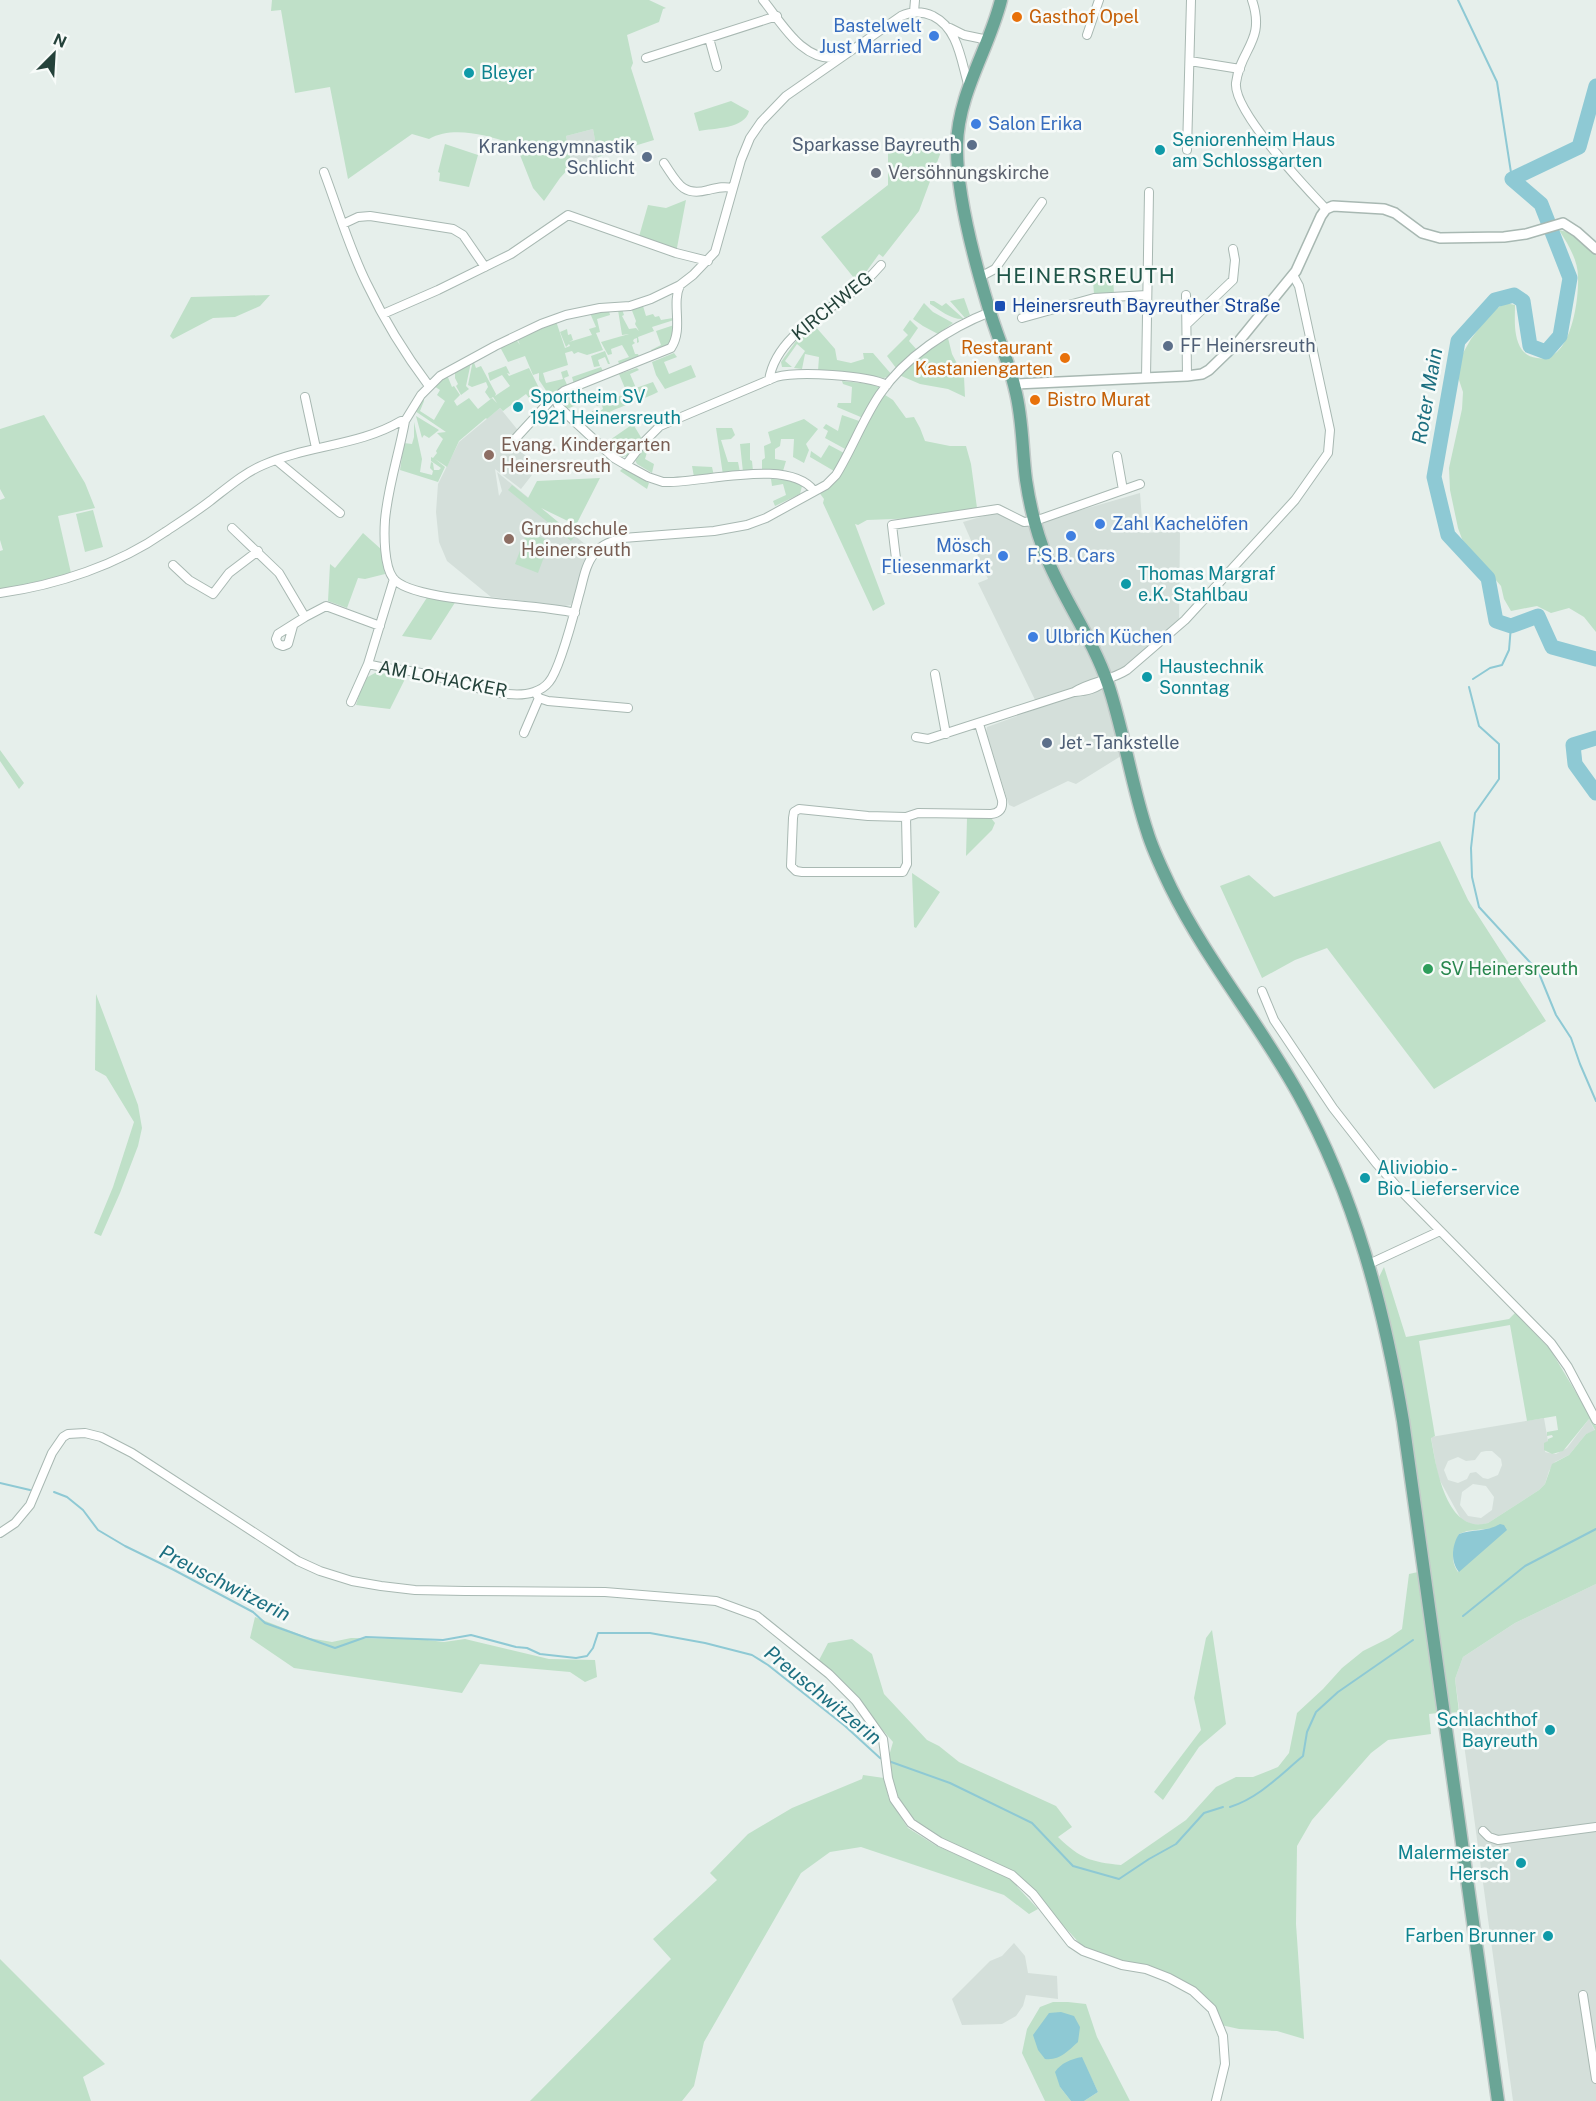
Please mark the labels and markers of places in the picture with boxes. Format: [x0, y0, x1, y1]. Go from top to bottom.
place label: Gasthof Opel [1029, 6, 1139, 27]
marker: Gasthof Opel [1010, 10, 1024, 24]
place label: Bastelwelt Just Married [819, 15, 922, 57]
marker: Bastelwelt Just Married [927, 29, 941, 43]
place label: Bleyer [481, 62, 535, 83]
marker: Bleyer [462, 66, 476, 80]
place label: Salon Erika [988, 113, 1082, 134]
marker: Salon Erika [969, 117, 983, 131]
place label: Seniorenheim Haus am Schlossgarten [1172, 129, 1335, 171]
place label: Sparkasse Bayreuth [792, 134, 960, 155]
place label: Krankengymnastik Schlicht [478, 136, 635, 178]
marker: Sparkasse Bayreuth [965, 138, 979, 152]
marker: Seniorenheim Haus am Schlossgarten [1153, 143, 1167, 157]
marker: Krankengymnastik Schlicht [640, 150, 654, 164]
place label: Versöhnungskirche [888, 162, 1049, 183]
marker: Versöhnungskirche [869, 166, 883, 180]
place label: Heinersreuth Bayreuther Straße [1012, 295, 1280, 316]
marker: Heinersreuth Bayreuther Straße [993, 299, 1007, 313]
place label: FF Heinersreuth [1180, 335, 1316, 356]
place label: Restaurant Kastaniengarten [915, 337, 1053, 379]
marker: FF Heinersreuth [1161, 339, 1175, 353]
marker: Restaurant Kastaniengarten [1058, 351, 1072, 365]
place label: Sportheim SV 1921 Heinersreuth [530, 386, 681, 428]
place label: Bistro Murat [1047, 389, 1151, 410]
marker: Bistro Murat [1028, 393, 1042, 407]
marker: Sportheim SV 1921 Heinersreuth [511, 400, 525, 414]
place label: Evang. Kindergarten Heinersreuth [501, 434, 671, 476]
marker: Evang. Kindergarten Heinersreuth [482, 448, 496, 462]
place label: Zahl Kachelöfen [1112, 513, 1248, 534]
marker: Zahl Kachelöfen [1093, 517, 1107, 531]
place label: Grundschule Heinersreuth [521, 518, 631, 560]
marker: F.S.B. Cars [1064, 529, 1078, 543]
marker: Grundschule Heinersreuth [502, 532, 516, 546]
place label: Mösch Fliesenmarkt [881, 535, 991, 577]
place label: F.S.B. Cars [1027, 545, 1115, 566]
marker: Mösch Fliesenmarkt [996, 549, 1010, 563]
place label: Thomas Margraf e.K. Stahlbau [1138, 563, 1275, 605]
marker: Thomas Margraf e.K. Stahlbau [1119, 577, 1133, 591]
place label: Ulbrich Küchen [1045, 626, 1172, 647]
marker: Ulbrich Küchen [1026, 630, 1040, 644]
place label: Haustechnik Sonntag [1159, 656, 1264, 698]
marker: Haustechnik Sonntag [1140, 670, 1154, 684]
place label: Jet - Tankstelle [1059, 732, 1179, 753]
marker: Jet - Tankstelle [1040, 736, 1054, 750]
place label: SV Heinersreuth [1440, 958, 1578, 979]
marker: SV Heinersreuth [1421, 962, 1435, 976]
place label: Aliviobio - Bio-Lieferservice [1377, 1157, 1520, 1199]
marker: Aliviobio - Bio-Lieferservice [1358, 1171, 1372, 1185]
place label: Schlachthof Bayreuth [1437, 1709, 1538, 1751]
marker: Schlachthof Bayreuth [1543, 1723, 1557, 1737]
place label: Malermeister Hersch [1398, 1842, 1509, 1884]
marker: Malermeister Hersch [1514, 1856, 1528, 1870]
place label: Farben Brunner [1405, 1925, 1536, 1946]
marker: Farben Brunner [1541, 1929, 1555, 1943]

